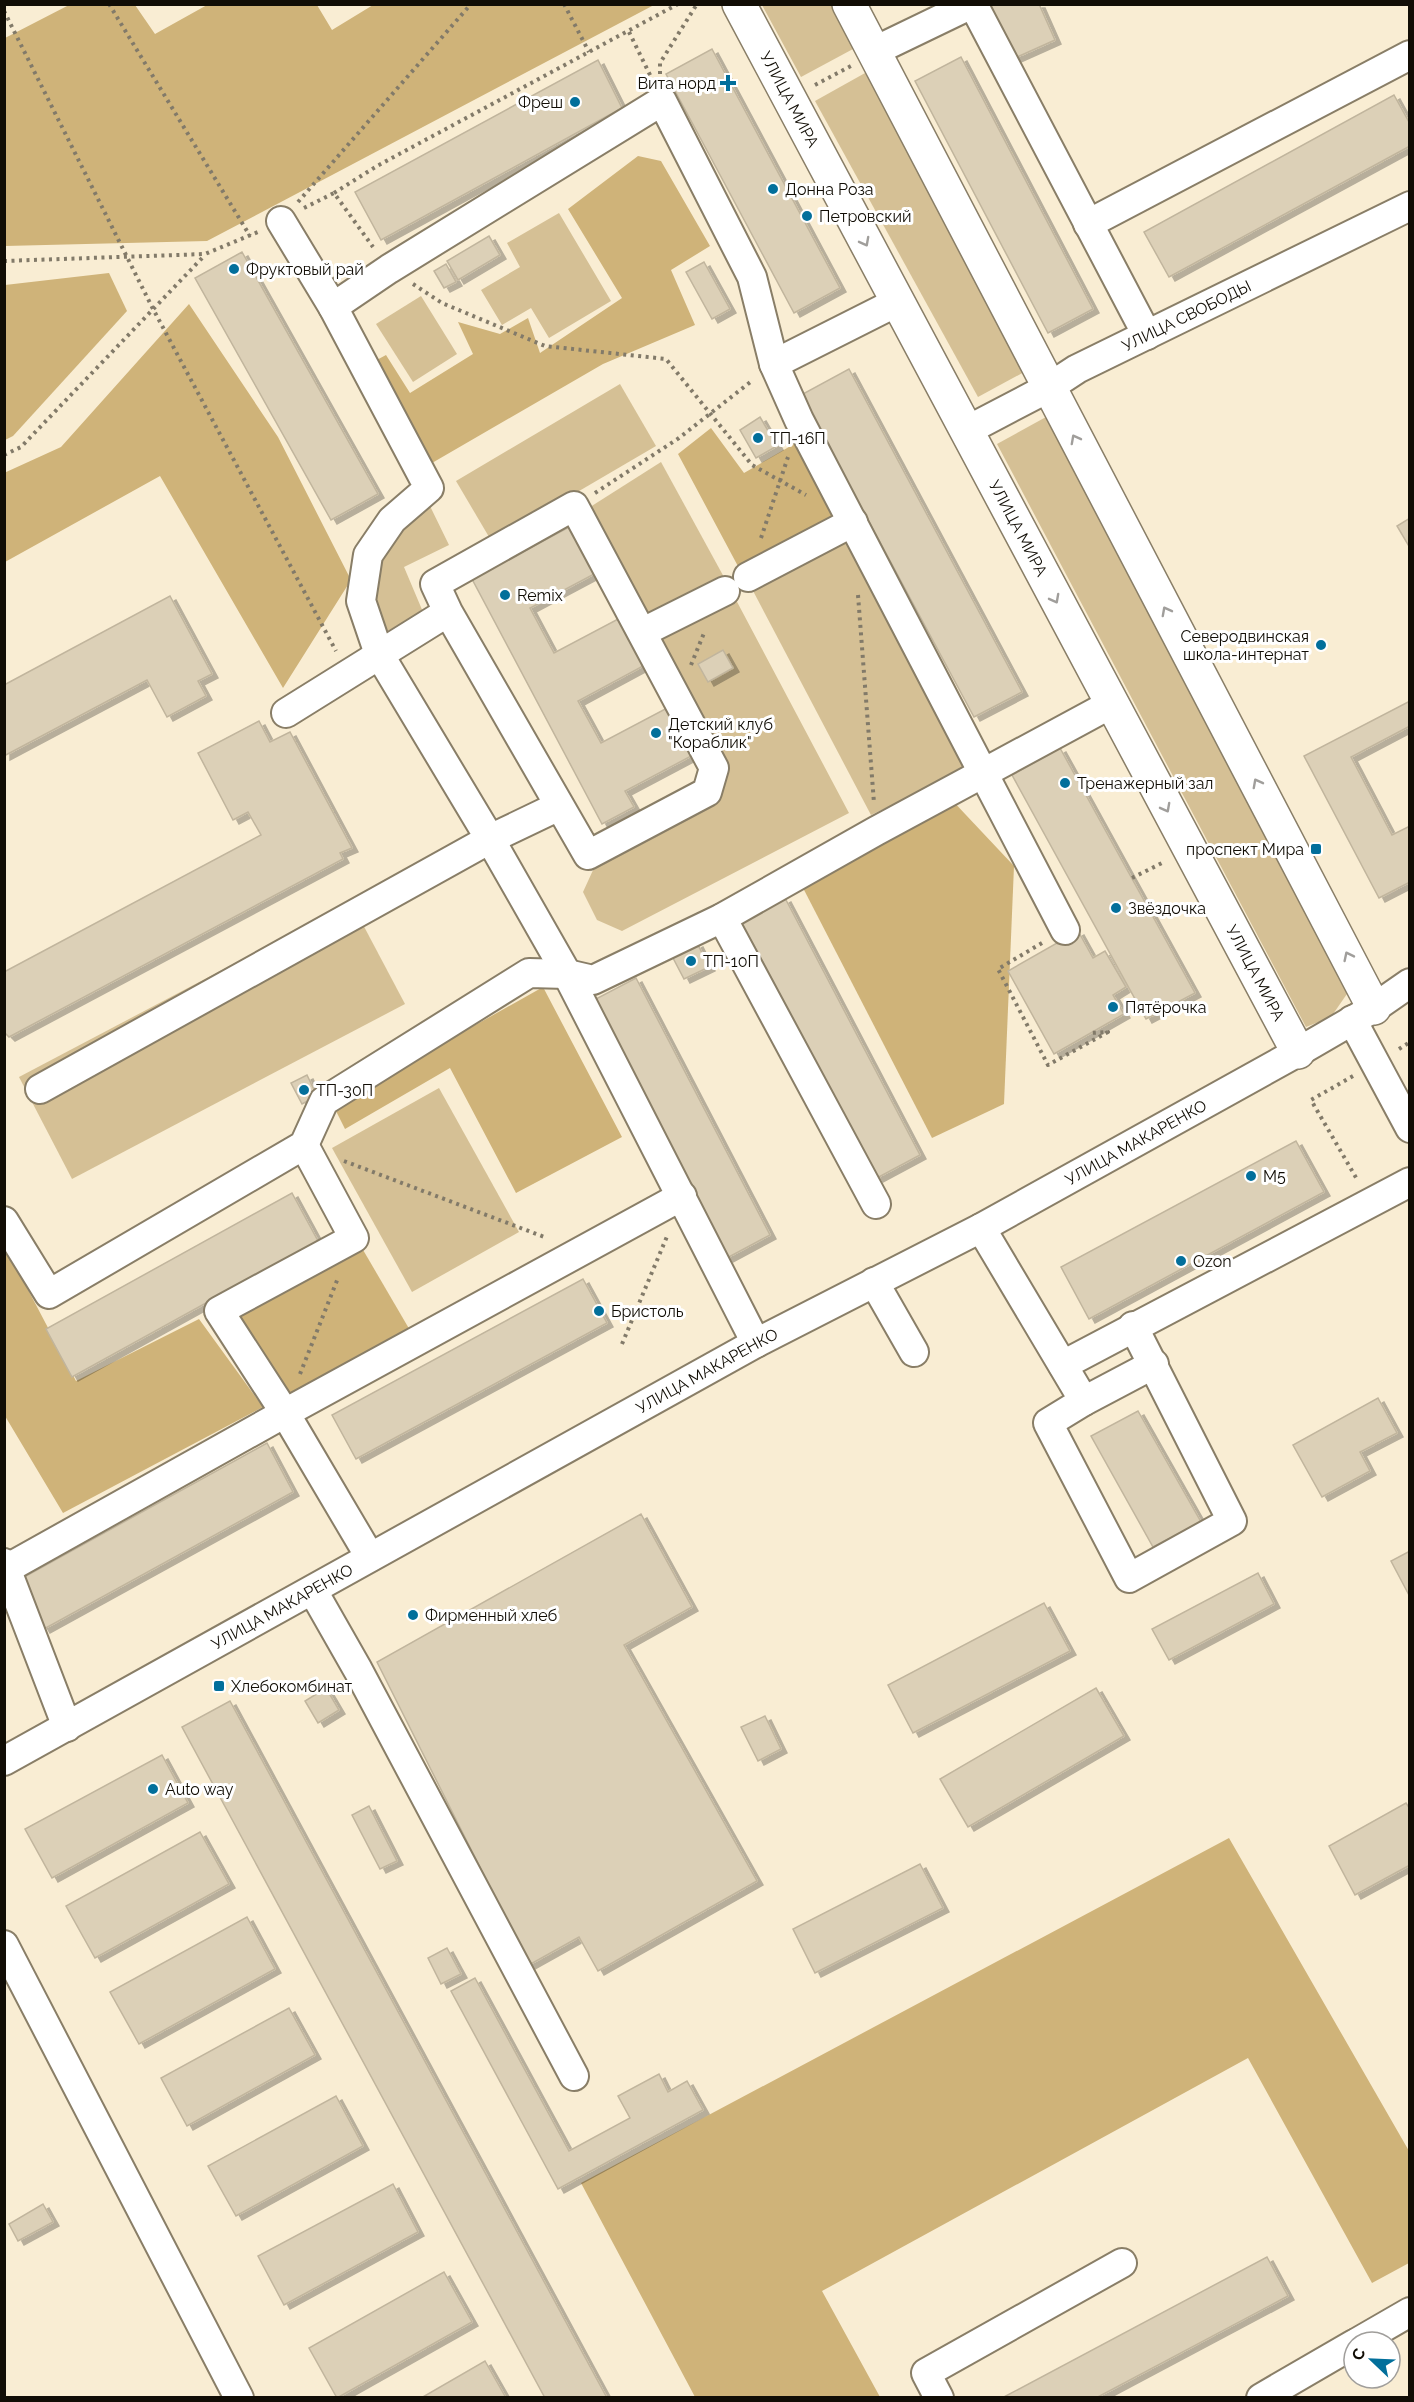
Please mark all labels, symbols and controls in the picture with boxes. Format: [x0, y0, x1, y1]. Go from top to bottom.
street label: УЛИЦА МИРА [756, 48, 823, 151]
place label: Вита норд [637, 74, 716, 93]
marker: Вита норд [721, 76, 735, 90]
place label: Фреш [518, 93, 563, 112]
marker: Фреш [568, 95, 582, 109]
place label: Донна Роза [785, 180, 874, 199]
marker: Донна Роза [766, 182, 780, 196]
place label: Петровский [819, 207, 912, 226]
marker: Петровский [800, 209, 814, 223]
one-way arrow [858, 235, 869, 246]
place label: Фруктовый рай [246, 260, 364, 279]
marker: Фруктовый рай [227, 262, 241, 276]
street label: УЛИЦА СВОБОДЫ [1119, 276, 1254, 355]
place label: ТП-16П [770, 429, 826, 448]
marker: ТП-16П [751, 431, 765, 445]
one-way arrow [1071, 434, 1082, 445]
street label: УЛИЦА МИРА [985, 477, 1052, 580]
place label: Remix [517, 586, 563, 605]
marker: Remix [498, 588, 512, 602]
one-way arrow [1048, 593, 1059, 603]
one-way arrow [1162, 607, 1173, 617]
place label: Северодвинская школа-интернат [1181, 627, 1309, 664]
marker: Северодвинская школа-интернат [1314, 638, 1328, 652]
place label: Детский клуб "Кораблик" [668, 715, 773, 752]
marker: Детский клуб "Кораблик" [649, 726, 663, 740]
place label: Тренажерный зал [1077, 774, 1213, 793]
marker: Тренажерный зал [1058, 776, 1072, 790]
one-way arrow [1253, 779, 1264, 790]
one-way arrow [1159, 802, 1170, 813]
place label: проспект Мира [1186, 840, 1304, 859]
marker: проспект Мира [1309, 842, 1323, 856]
place label: Звёздочка [1128, 899, 1206, 918]
marker: Звёздочка [1109, 901, 1123, 915]
street label: УЛИЦА МИРА [1222, 922, 1289, 1024]
place label: ТП-10П [703, 952, 759, 971]
one-way arrow [1344, 952, 1355, 962]
marker: ТП-10П [684, 954, 698, 968]
place label: Пятёрочка [1125, 998, 1206, 1017]
marker: Пятёрочка [1106, 1000, 1120, 1014]
place label: ТП-30П [316, 1081, 373, 1100]
marker: ТП-30П [297, 1083, 311, 1097]
street label: УЛИЦА МАКАРЕНКО [1062, 1095, 1210, 1189]
place label: М5 [1263, 1167, 1286, 1186]
marker: М5 [1244, 1169, 1258, 1183]
place label: Ozon [1193, 1252, 1232, 1271]
marker: Ozon [1174, 1254, 1188, 1268]
place label: Бристоль [611, 1302, 684, 1321]
marker: Бристоль [592, 1304, 606, 1318]
street label: УЛИЦА МАКАРЕНКО [633, 1324, 781, 1417]
street label: УЛИЦА МАКАРЕНКО [208, 1560, 356, 1653]
place label: Фирменный хлеб [425, 1606, 558, 1625]
marker: Фирменный хлеб [406, 1608, 420, 1622]
place label: Хлебокомбинат [231, 1677, 353, 1696]
marker: Хлебокомбинат [212, 1679, 226, 1693]
place label: Auto way [165, 1780, 234, 1799]
marker: Auto way [146, 1782, 160, 1796]
north arrow [1342, 2330, 1402, 2390]
text: С [1348, 2346, 1370, 2363]

